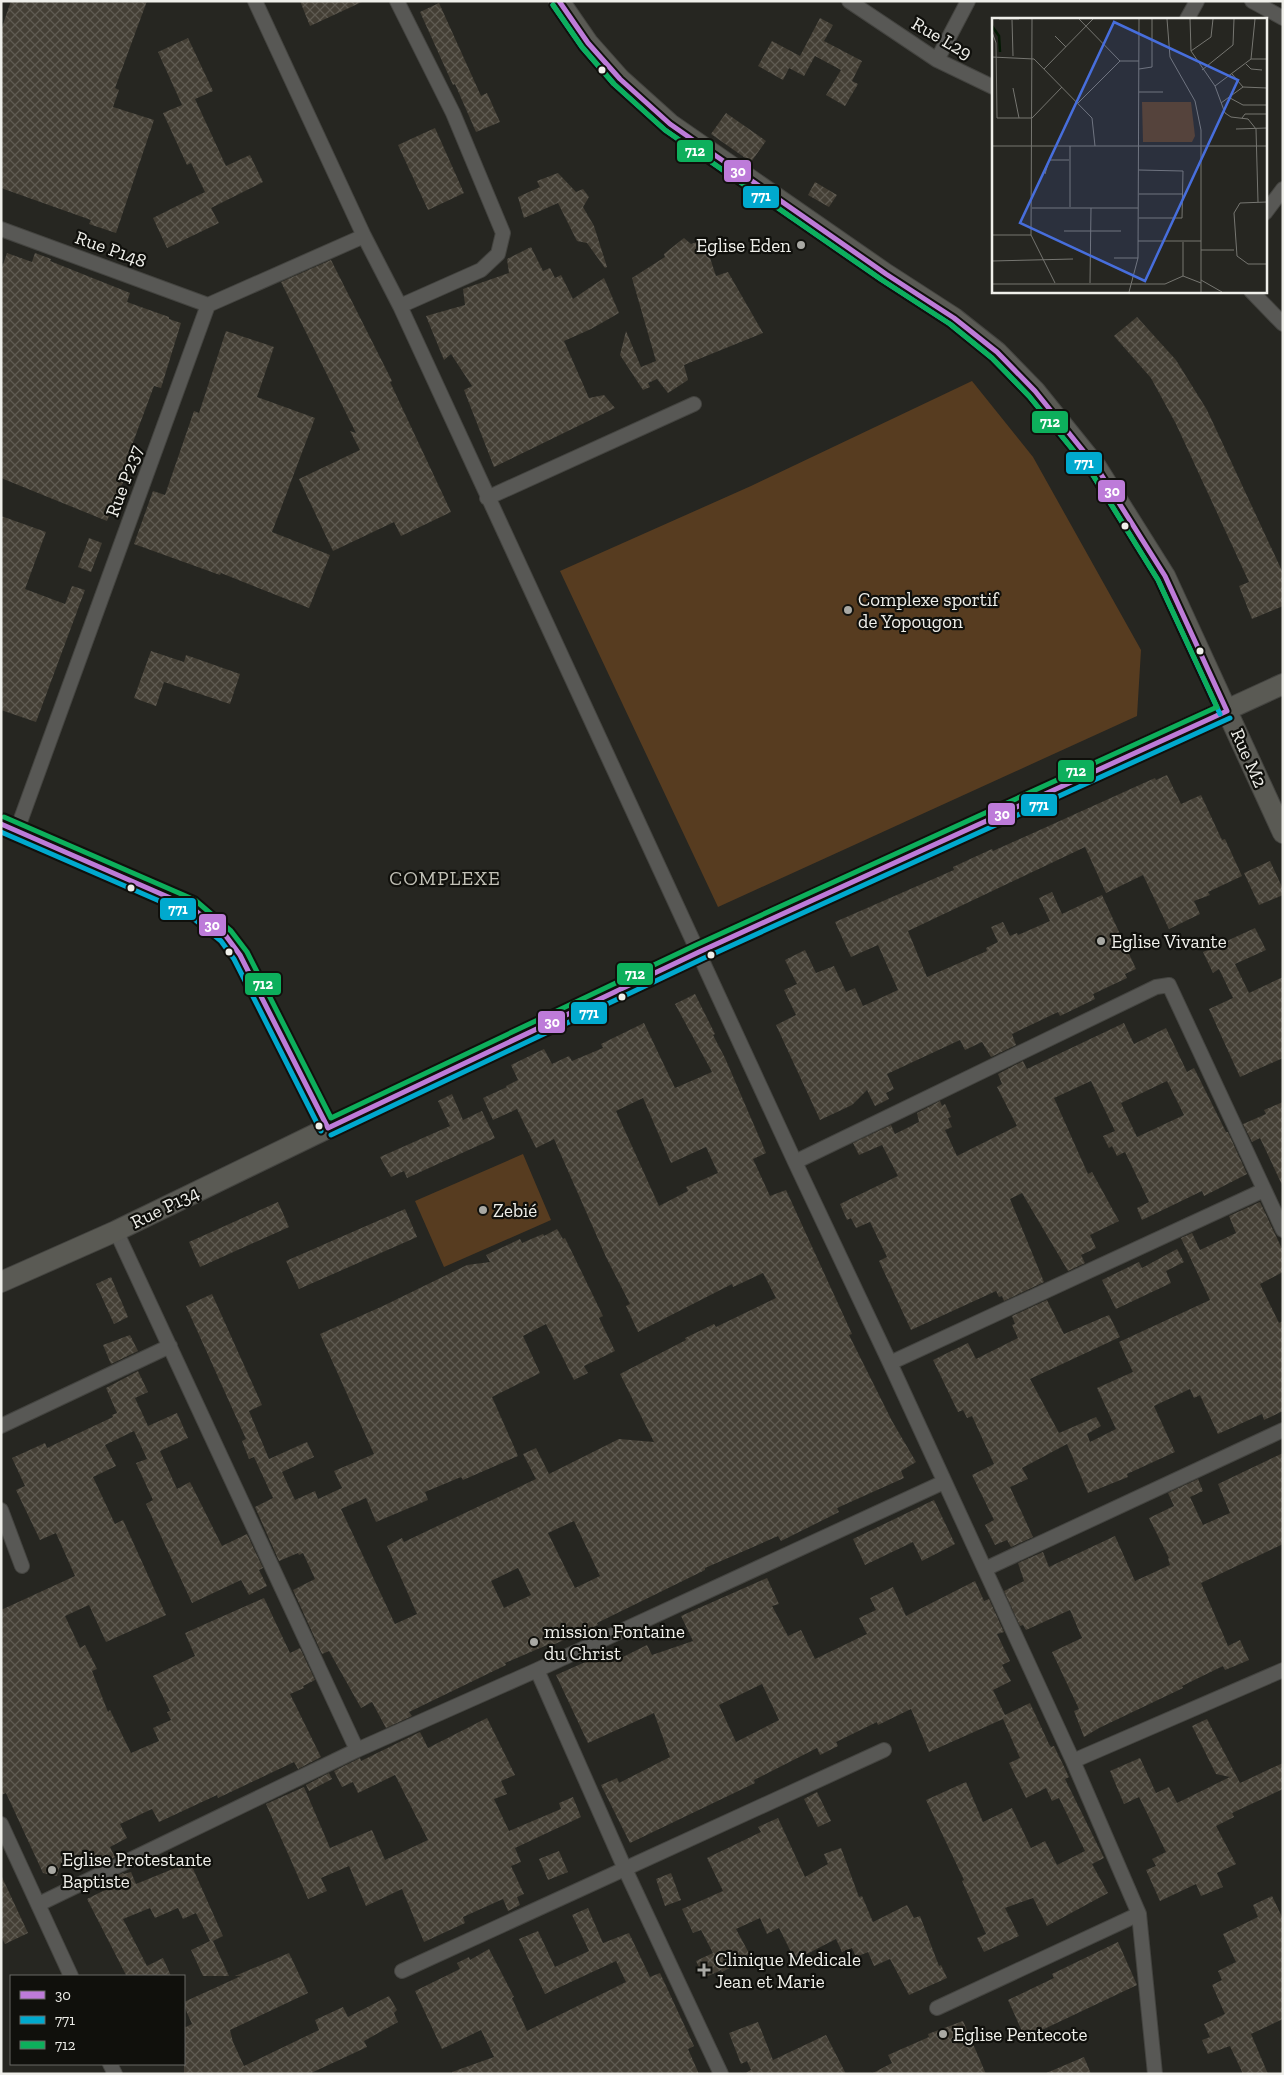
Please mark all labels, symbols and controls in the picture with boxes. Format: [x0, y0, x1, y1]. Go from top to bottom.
street label: Rue L29 [908, 12, 976, 64]
inset map [992, 18, 1266, 292]
unlabelled marker [597, 65, 607, 75]
line badge: 712 [676, 139, 714, 163]
text: 712 [685, 143, 706, 160]
line badge: 30 [723, 159, 752, 183]
text: 30 [730, 163, 746, 180]
line badge: 771 [742, 185, 780, 209]
text: 771 [751, 188, 771, 205]
street label: Rue P148 [72, 225, 150, 273]
place label: Eglise Eden [696, 234, 791, 257]
marker: Eglise Eden [795, 239, 807, 251]
line badge: 712 [1031, 410, 1069, 434]
text: 712 [1040, 414, 1061, 431]
street label: Rue P237 [100, 442, 148, 520]
line badge: 771 [1065, 451, 1103, 475]
text: 771 [1074, 455, 1094, 472]
line badge: 30 [1097, 479, 1126, 503]
text: 30 [1104, 483, 1120, 500]
unlabelled marker [1120, 521, 1130, 531]
place label: Complexe sportif de Yopougon [858, 588, 1000, 633]
marker: Complexe sportif de Yopougon [842, 604, 854, 616]
unlabelled marker [1195, 646, 1205, 656]
street label: Rue M2 [1226, 725, 1272, 791]
line badge: 712 [1057, 759, 1095, 783]
text: 712 [1066, 763, 1087, 780]
line badge: 771 [1020, 793, 1058, 817]
text: 771 [1029, 797, 1049, 814]
line badge: 30 [987, 802, 1016, 826]
text: 30 [994, 806, 1010, 823]
district label: COMPLEXE [389, 866, 501, 890]
unlabelled marker [126, 883, 136, 893]
line badge: 771 [159, 897, 197, 921]
text: 771 [168, 901, 188, 918]
line badge: 30 [198, 913, 227, 937]
text: 30 [204, 917, 220, 934]
place label: Eglise Vivante [1111, 930, 1227, 953]
marker: Eglise Vivante [1095, 935, 1107, 947]
unlabelled marker [224, 947, 234, 957]
unlabelled marker [706, 950, 716, 960]
line badge: 712 [616, 962, 654, 986]
text: 712 [625, 966, 646, 983]
line badge: 712 [244, 972, 282, 996]
text: 712 [253, 976, 274, 993]
unlabelled marker [617, 992, 627, 1002]
line badge: 771 [570, 1001, 608, 1025]
text: 771 [579, 1005, 599, 1022]
line badge: 30 [537, 1010, 566, 1034]
text: 30 [544, 1014, 560, 1031]
unlabelled marker [314, 1121, 324, 1131]
street label: Rue P134 [127, 1181, 203, 1233]
place label: Zebié [493, 1199, 537, 1222]
marker: Zebié [477, 1204, 489, 1216]
place label: mission Fontaine du Christ [544, 1620, 685, 1665]
marker: mission Fontaine du Christ [528, 1636, 540, 1648]
place label: Eglise Protestante Baptiste [62, 1848, 212, 1893]
marker: Eglise Protestante Baptiste [46, 1864, 58, 1876]
place label: Clinique Medicale Jean et Marie [715, 1948, 861, 1993]
marker: Clinique Medicale Jean et Marie [697, 1963, 711, 1977]
legend [10, 1975, 185, 2065]
text: 30 [55, 1986, 71, 2004]
text: 771 [55, 2011, 75, 2029]
place label: Eglise Pentecote [953, 2023, 1087, 2046]
marker: Eglise Pentecote [937, 2028, 949, 2040]
text: 712 [55, 2036, 76, 2054]

